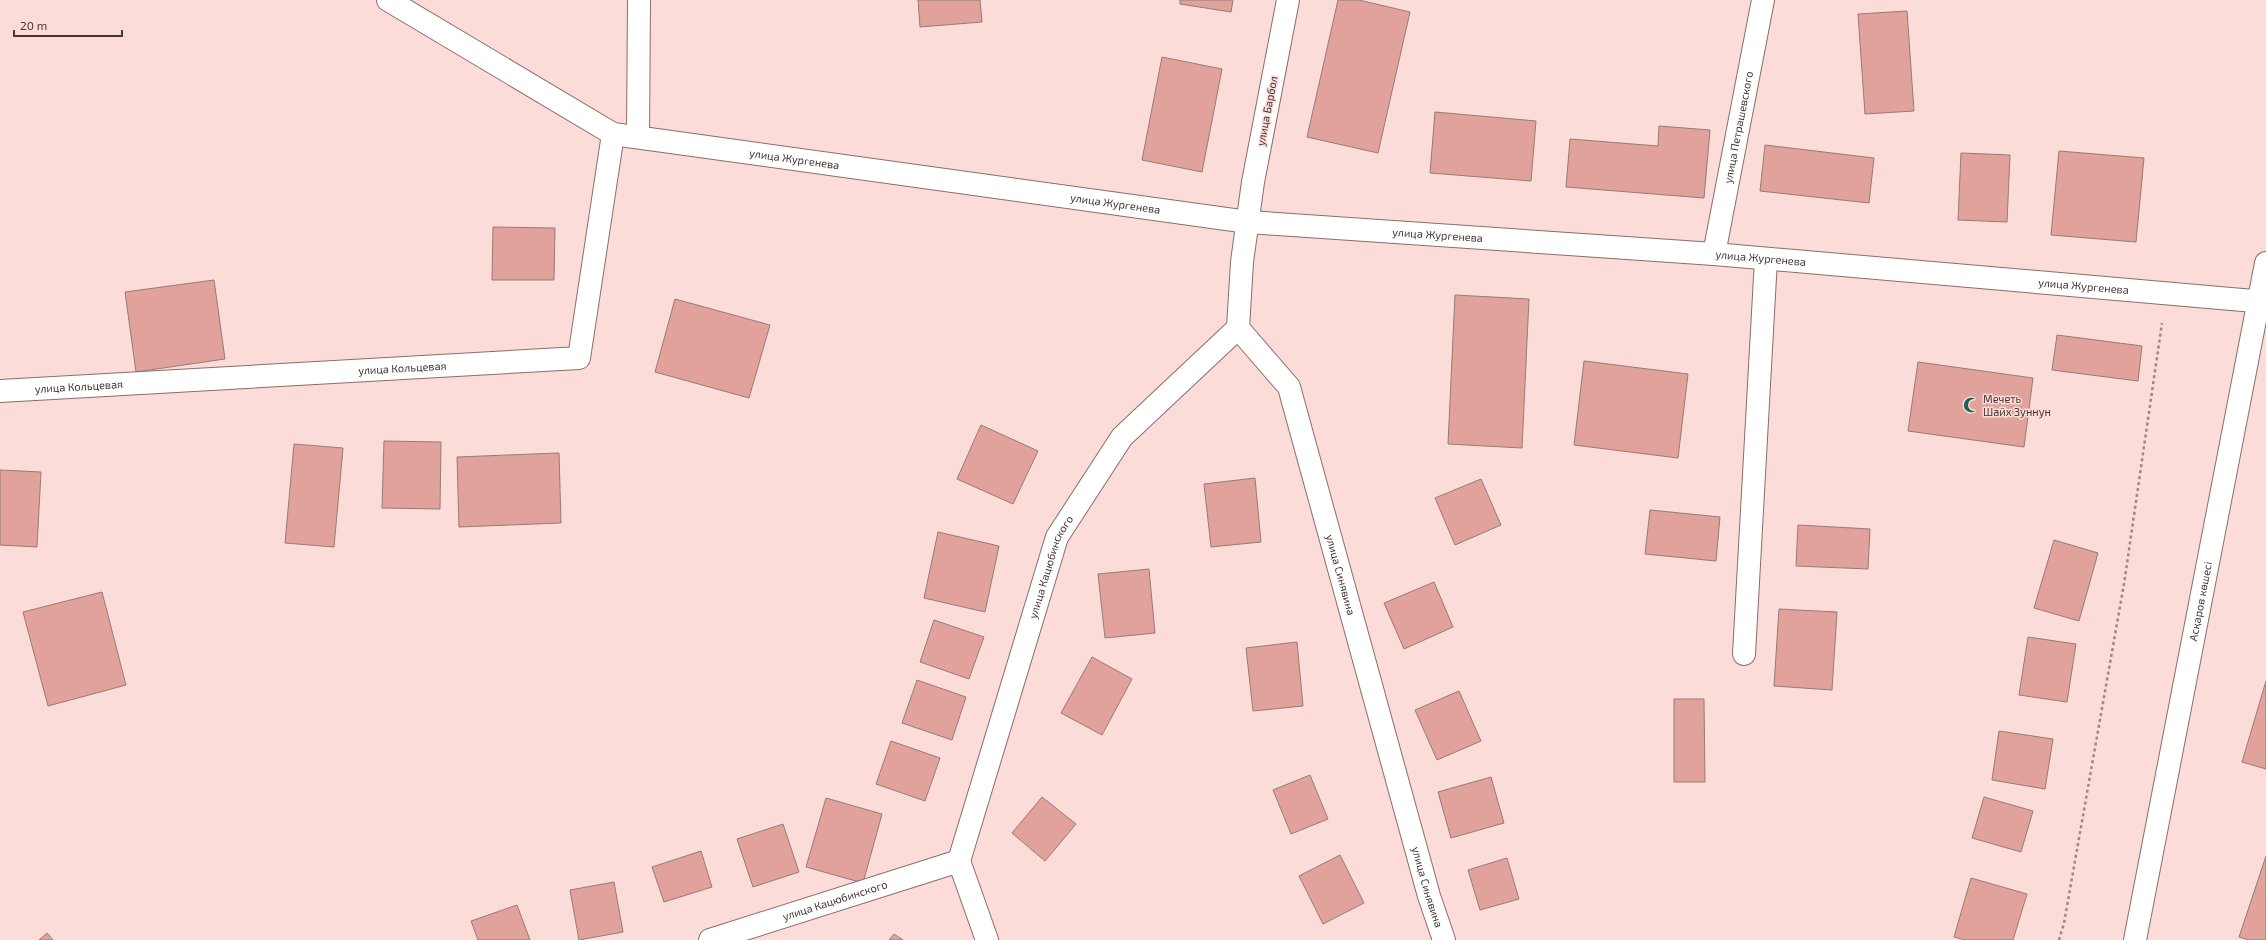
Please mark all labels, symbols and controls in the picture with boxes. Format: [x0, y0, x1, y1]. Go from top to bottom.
scale bar [14, 12, 122, 38]
text: 20 m [20, 18, 47, 32]
street label: улица Петрашевского [1721, 70, 1755, 185]
street label: улица Барбол [1253, 75, 1281, 147]
street label: улица Жургенева [748, 146, 840, 171]
street label: улица Жургенева [1069, 190, 1161, 216]
street label: улица Жургенева [1392, 225, 1483, 244]
street label: улица Жургенева [1715, 247, 1807, 268]
street label: улица Жургенева [2038, 275, 2129, 296]
street label: улица Кольцевая [358, 359, 447, 378]
street label: улица Кольцевая [34, 377, 123, 396]
place label: Мечеть Шайх Зуннун [1983, 392, 2051, 419]
mosque icon: Мечеть Шайх Зуннун [1962, 396, 1980, 414]
street label: улица Кацюбинского [1026, 513, 1075, 620]
street label: улица Синявина [1323, 533, 1358, 617]
street label: Асқаров көшесі [2186, 560, 2214, 642]
street label: улица Синявина [1409, 845, 1446, 929]
street label: улица Кацюбинского [781, 877, 889, 924]

